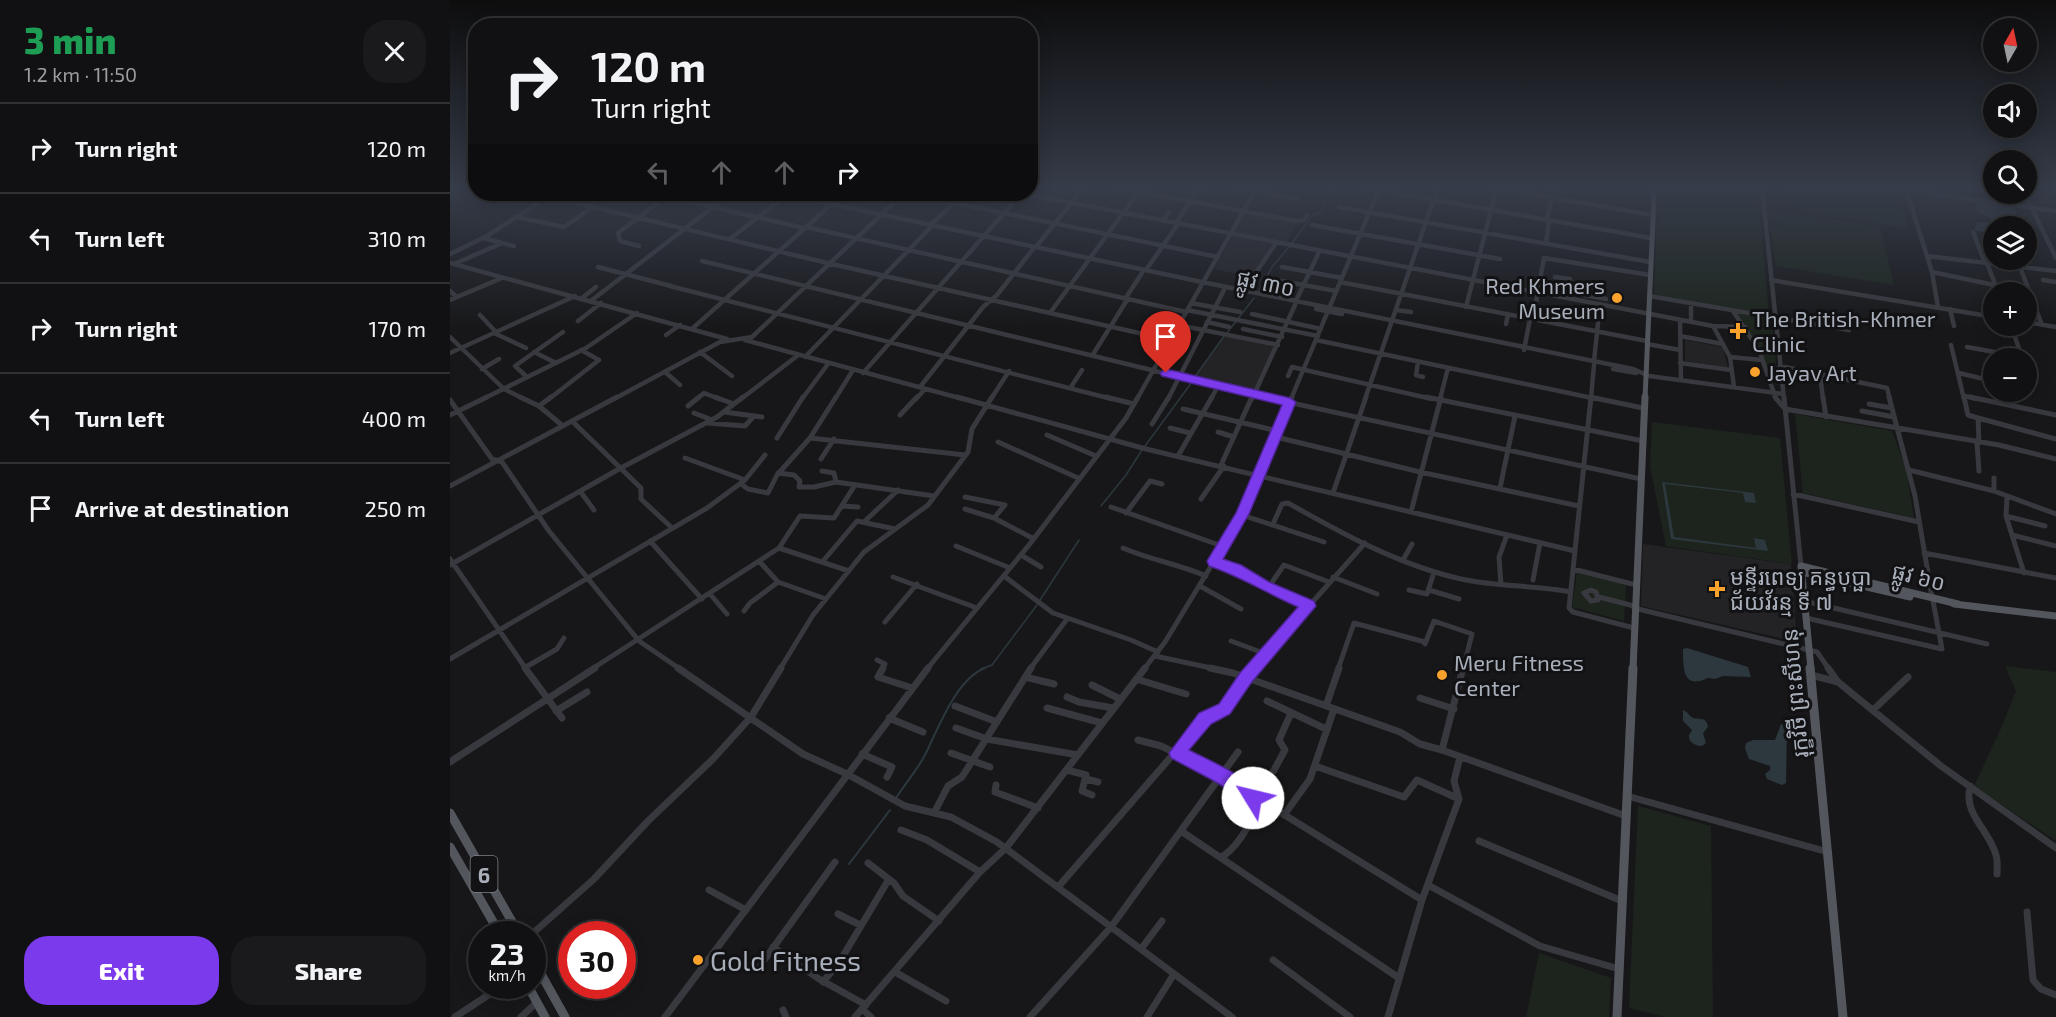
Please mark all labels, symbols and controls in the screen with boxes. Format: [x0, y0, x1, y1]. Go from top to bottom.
text: 3 min [24, 18, 117, 61]
north arrow [1983, 18, 2037, 72]
map controls [1983, 18, 2037, 402]
button: close [363, 20, 426, 83]
text: 120 m [591, 40, 706, 90]
icon: right [492, 42, 570, 120]
text: 1.2 km · 11:50 [24, 62, 137, 86]
button: sound [1983, 84, 2037, 138]
text: Turn right [591, 91, 711, 123]
icon: right [24, 132, 57, 165]
text: Turn right [75, 135, 177, 161]
text: 120 m [367, 135, 426, 161]
button: search [1983, 150, 2037, 204]
icon: left [642, 156, 675, 189]
icon: ahead [705, 156, 738, 189]
icon: ahead [768, 156, 801, 189]
icon: right [831, 156, 864, 189]
button: layers [1983, 216, 2037, 270]
icon: left [24, 222, 57, 255]
text: Turn left [75, 225, 164, 251]
text: 310 m [368, 225, 426, 251]
street label: ផ្លូវ ៣០ [1233, 263, 1298, 309]
place label: Red Khmers Museum [1485, 272, 1605, 323]
button: + [1983, 282, 2037, 336]
marker: Red Khmers Museum [1610, 291, 1624, 305]
place label: The British-Khmer Clinic [1752, 305, 1936, 356]
pin [1140, 311, 1191, 373]
icon: right [24, 312, 57, 345]
text: Turn right [75, 315, 177, 341]
text: 170 m [369, 315, 426, 341]
icon: arrive [1149, 320, 1182, 353]
marker: The British-Khmer Clinic [1729, 322, 1747, 340]
button: − [1983, 348, 2037, 402]
place label: Jayav Art [1767, 359, 1857, 385]
marker: Jayav Art [1748, 365, 1762, 379]
icon: left [24, 402, 57, 435]
text: Turn left [75, 405, 164, 431]
text: 400 m [362, 405, 426, 431]
icon: arrive [24, 492, 57, 525]
text: Arrive at destination [75, 495, 289, 521]
text: 250 m [364, 495, 426, 521]
street label: ផ្លូវ ៦០ [1888, 557, 1948, 603]
place label: មន្ទីរពេទ្យ គន្ធបុប្ផា ជ័យវ័រន្ម ទី ៧ [1730, 563, 1871, 617]
marker: មន្ទីរពេទ្យ គន្ធបុប្ផា ជ័យវ័រន្ម ទី ៧ [1708, 580, 1726, 598]
street label: រុក្ខវិថី ព្រះសីហនុ [1775, 627, 1815, 759]
place label: Meru Fitness Center [1454, 649, 1584, 700]
marker: Meru Fitness Center [1435, 668, 1449, 682]
position arrow [1221, 766, 1285, 830]
road number: 6 [470, 856, 498, 892]
speed limit sign: 30 [558, 921, 636, 999]
text: 23 [490, 935, 524, 971]
button: Exit [24, 936, 219, 1005]
button: Share [231, 936, 426, 1005]
place label: Gold Fitness [710, 944, 861, 976]
marker: Gold Fitness [691, 953, 705, 967]
text: km/h [488, 966, 526, 984]

